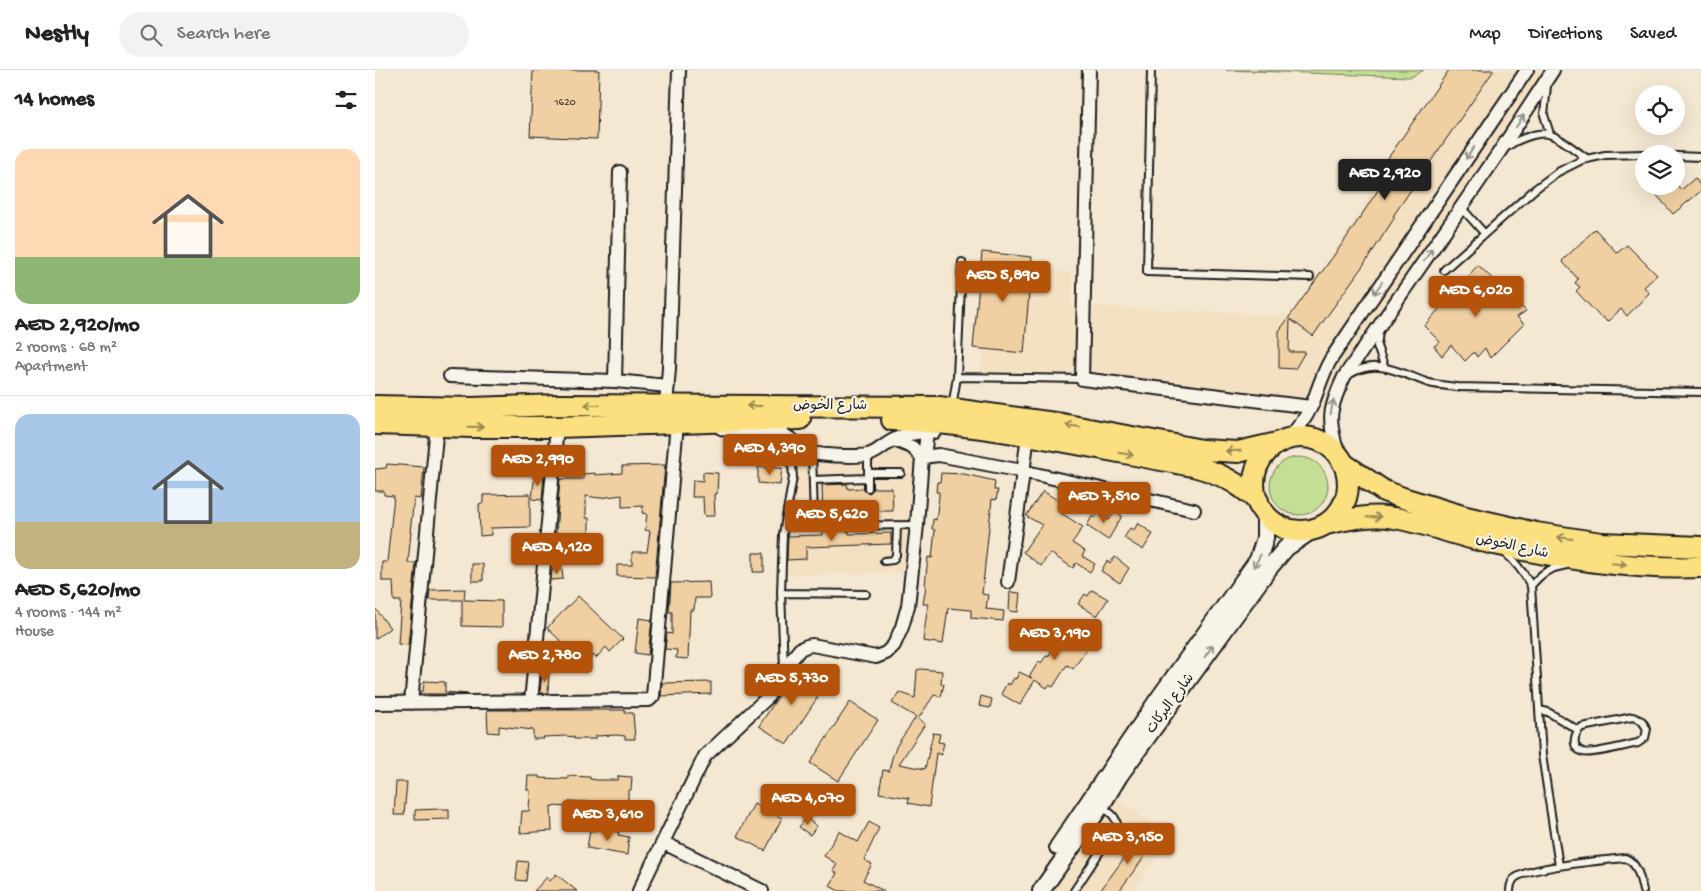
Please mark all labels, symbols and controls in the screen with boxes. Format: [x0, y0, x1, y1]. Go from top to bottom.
search box [119, 12, 469, 57]
text: Nestly [25, 20, 89, 49]
icon: search [137, 21, 165, 49]
text: Search here [177, 23, 270, 46]
text: Map [1469, 24, 1501, 45]
text: Directions [1529, 24, 1602, 45]
text: Saved [1630, 24, 1676, 45]
map controls [1635, 85, 1685, 195]
button: locate [1635, 85, 1685, 135]
icon: filters [332, 86, 360, 114]
text: 14 homes [15, 88, 94, 113]
house number: 1620 [553, 97, 576, 109]
one-way arrow [1514, 114, 1525, 128]
button: layers [1635, 145, 1685, 195]
one-way arrow [1465, 146, 1475, 160]
pin: AED 2,920 [1328, 158, 1442, 201]
text: AED 2,920 [1349, 165, 1421, 184]
icon: home [143, 181, 233, 271]
one-way arrow [1423, 248, 1433, 262]
pin: AED 5,890 [946, 260, 1060, 303]
text: AED 5,890 [967, 267, 1039, 286]
pin: AED 6,020 [1419, 276, 1533, 318]
one-way arrow [1373, 280, 1383, 294]
text: AED 6,020 [1440, 282, 1512, 301]
text: AED 2,920/mo [15, 314, 140, 339]
text: 2 rooms · 68 m² [15, 339, 117, 358]
text: Apartment [15, 358, 87, 377]
street label: شارع الخوض [793, 398, 867, 415]
one-way arrow [1328, 399, 1338, 415]
one-way arrow [584, 400, 600, 410]
one-way arrow [746, 401, 762, 411]
one-way arrow [1065, 420, 1081, 430]
one-way arrow [468, 422, 484, 432]
pin: AED 4,390 [713, 434, 827, 476]
text: AED 4,390 [734, 440, 806, 459]
pin: AED 2,990 [481, 444, 595, 487]
one-way arrow [1225, 446, 1242, 456]
icon: home [143, 447, 233, 537]
one-way arrow [1117, 449, 1133, 459]
text: AED 2,990 [502, 451, 574, 470]
pin: AED 7,510 [1047, 482, 1161, 524]
text: AED 7,510 [1069, 488, 1139, 507]
pin: AED 5,620 [775, 500, 889, 542]
text: AED 5,620 [796, 506, 868, 525]
one-way arrow [1366, 513, 1382, 522]
street label: شارع الخوض [1474, 531, 1550, 563]
pin: AED 4,120 [500, 532, 614, 575]
one-way arrow [1558, 533, 1574, 543]
text: AED 4,120 [522, 539, 592, 558]
one-way arrow [1252, 553, 1262, 568]
one-way arrow [1611, 559, 1627, 568]
text: AED 5,620/mo [15, 579, 141, 604]
text: 4 rooms · 144 m² [15, 604, 122, 623]
pin: AED 3,190 [998, 618, 1112, 661]
text: House [15, 623, 54, 642]
text: AED 3,190 [1020, 625, 1090, 644]
pin: AED 2,780 [488, 640, 602, 683]
one-way arrow [1204, 644, 1214, 658]
text: AED 2,780 [509, 647, 581, 666]
pin: AED 5,730 [735, 664, 849, 706]
text: AED 5,730 [756, 670, 828, 689]
street label: شارع البركات [1143, 670, 1199, 738]
pin: AED 4,070 [751, 784, 865, 826]
text: AED 4,070 [772, 790, 844, 809]
pin: AED 3,610 [551, 800, 665, 842]
text: AED 3,610 [573, 806, 643, 825]
pin: AED 3,150 [1071, 822, 1185, 865]
text: AED 3,150 [1093, 829, 1163, 848]

